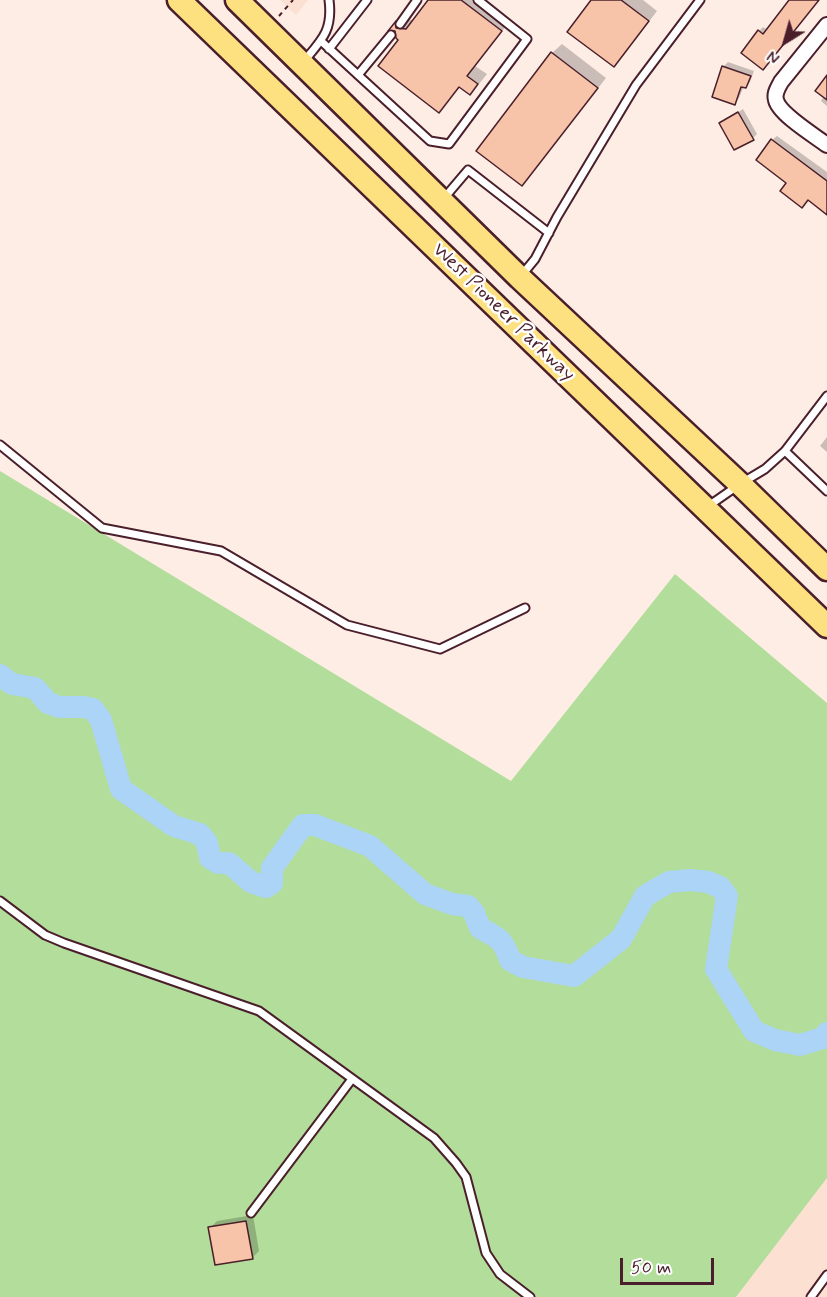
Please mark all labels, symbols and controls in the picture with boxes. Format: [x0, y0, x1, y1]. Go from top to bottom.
north arrow [755, 12, 815, 72]
text: N [763, 45, 784, 68]
street label: West Pioneer Parkway [427, 239, 579, 387]
scale bar [623, 1246, 718, 1284]
text: 50 m [631, 1256, 671, 1280]

